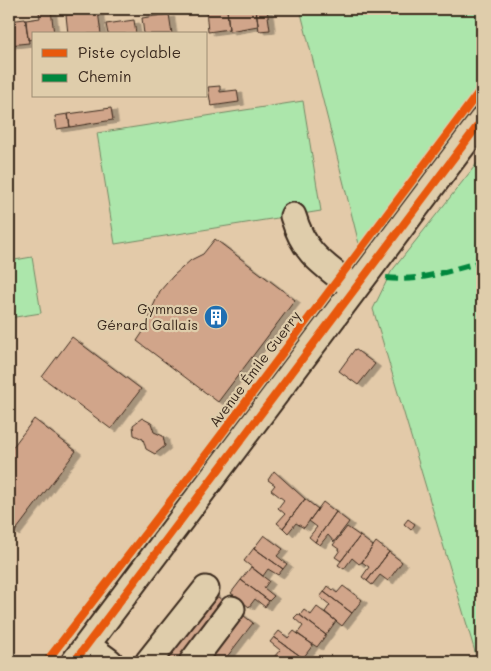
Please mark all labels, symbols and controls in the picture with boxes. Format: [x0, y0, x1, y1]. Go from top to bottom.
legend [32, 32, 208, 98]
text: Piste cyclable [78, 42, 181, 62]
text: Chemin [78, 66, 131, 86]
place label: Gymnase Gérard Gallais [97, 299, 198, 334]
building icon: Gymnase Gérard Gallais [203, 304, 229, 330]
street label: Avenue Émile Guerry [205, 307, 305, 431]

